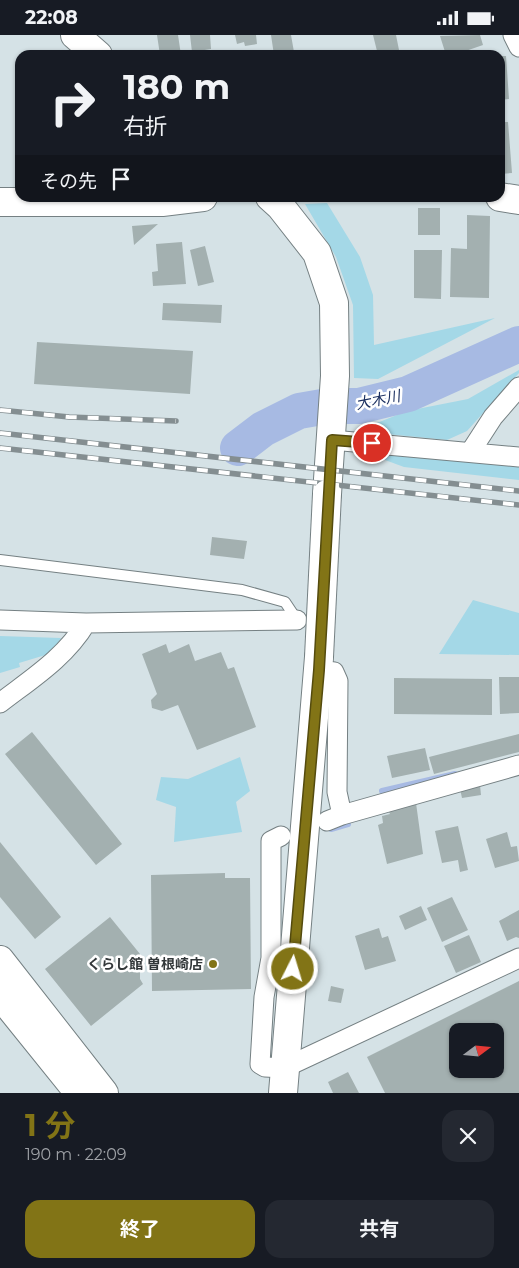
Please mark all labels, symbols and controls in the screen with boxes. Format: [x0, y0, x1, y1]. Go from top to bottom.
text: 22:08 [25, 6, 78, 29]
text: 180 m [123, 65, 230, 108]
icon: right [40, 70, 105, 135]
text: 右折 [123, 113, 167, 140]
icon: arrive [107, 165, 135, 193]
text: その先 [40, 170, 97, 193]
water label: 大木川 [354, 386, 404, 413]
pin [351, 422, 393, 464]
icon: arrive [358, 429, 386, 457]
position arrow [266, 942, 318, 994]
place label: くらし館 曽根崎店 [87, 955, 203, 973]
marker: くらし館 曽根崎店 [207, 958, 219, 970]
north arrow [449, 1023, 504, 1077]
map controls [449, 1023, 504, 1078]
text: 1 分 [25, 1107, 75, 1144]
button: close [442, 1110, 494, 1162]
text: 190 m · 22:09 [25, 1145, 127, 1164]
button: 終了 [25, 1200, 255, 1258]
button: 共有 [265, 1200, 494, 1258]

